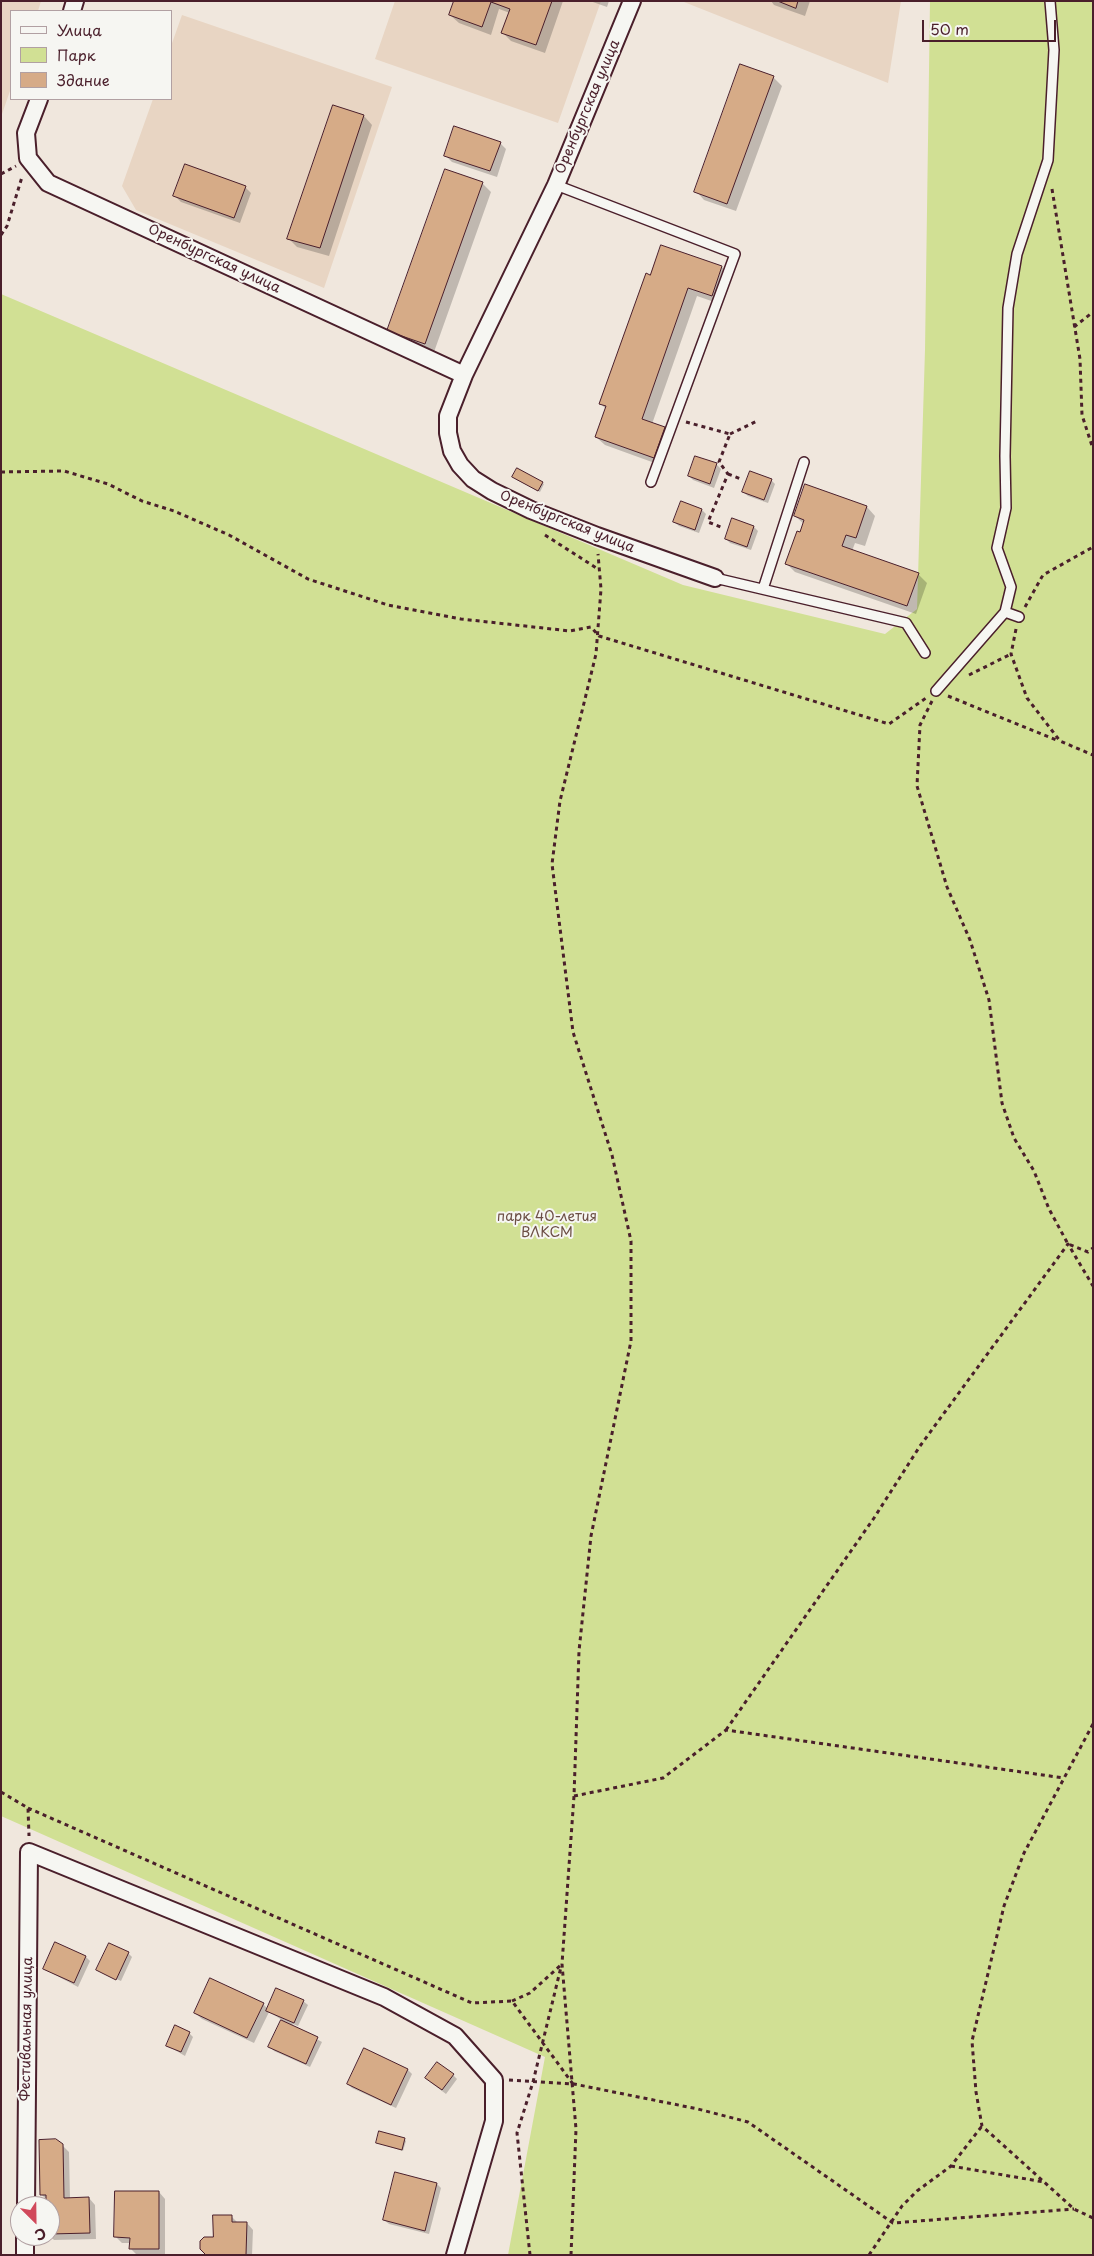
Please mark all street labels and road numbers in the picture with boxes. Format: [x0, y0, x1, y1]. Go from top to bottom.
street label: Оренбургская улица [552, 37, 624, 177]
street label: Оренбургская улица [145, 221, 283, 297]
street label: Оренбургская улица [497, 487, 637, 557]
street label: Фестивальная улица [17, 1957, 37, 2101]

